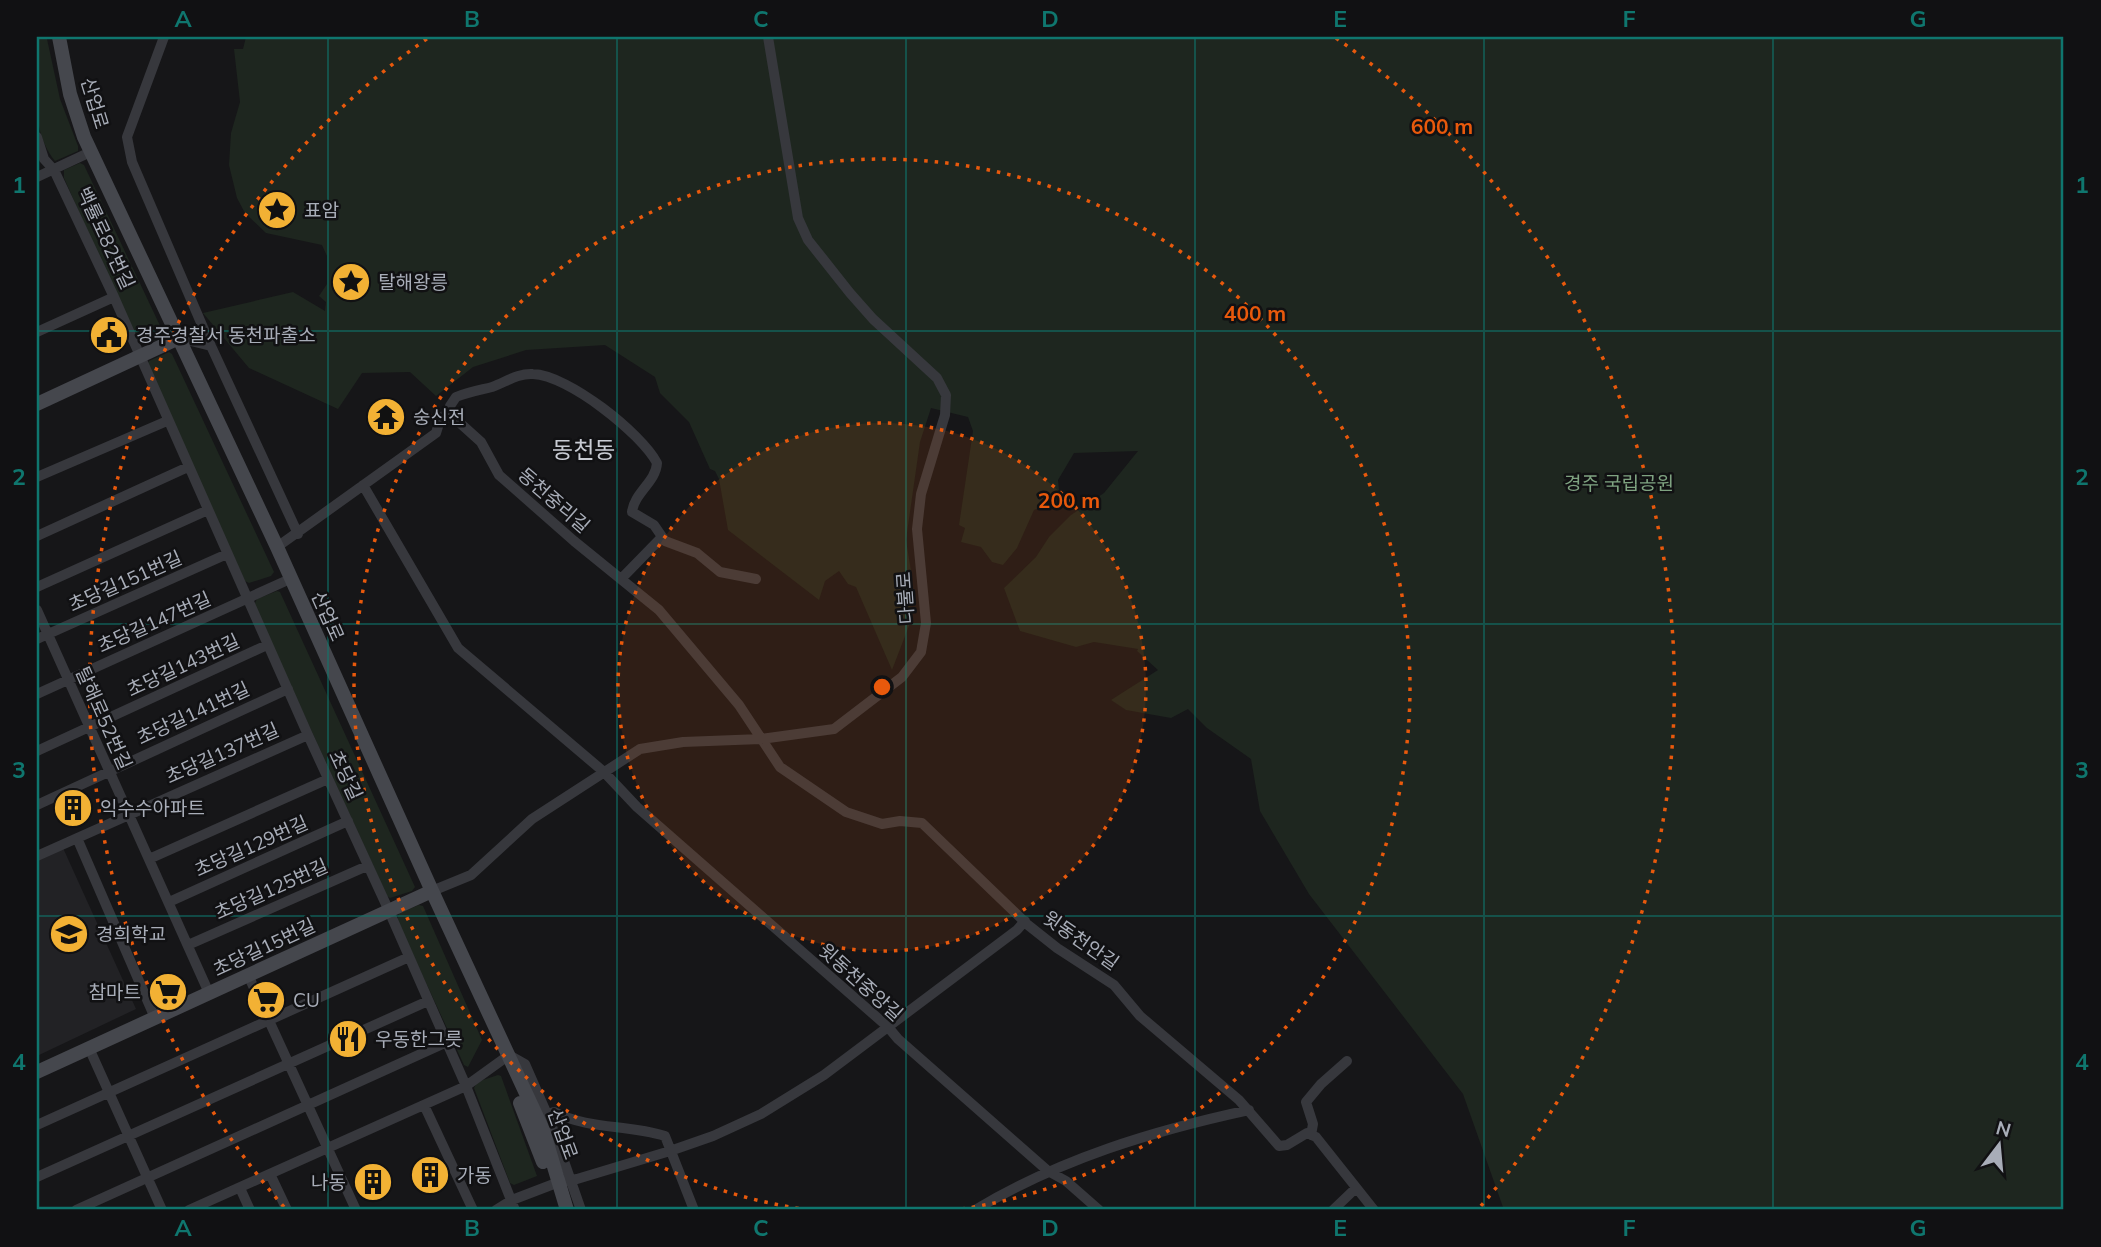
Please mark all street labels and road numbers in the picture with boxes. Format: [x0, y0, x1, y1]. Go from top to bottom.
street label: 산업로 [76, 74, 114, 132]
street label: 백률로82번길 [72, 183, 140, 293]
street label: 동천중리길 [513, 462, 595, 538]
street label: 초당길151번길 [65, 545, 185, 617]
street label: 다불로 [891, 571, 919, 625]
street label: 초당길147번길 [94, 586, 214, 658]
street label: 산업로 [306, 587, 350, 645]
street label: 초당길143번길 [123, 628, 243, 702]
street label: 탈해로52번길 [71, 663, 137, 773]
street label: 초당길141번길 [133, 676, 253, 750]
street label: 초당길137번길 [162, 717, 282, 789]
street label: 초당길 [324, 746, 368, 804]
street label: 초당길129번길 [191, 810, 311, 882]
street label: 초당길125번길 [211, 853, 331, 925]
street label: 윗동천안길 [1038, 905, 1124, 975]
street label: 초당길15번길 [209, 913, 319, 981]
street label: 윗동천중앙길 [814, 938, 908, 1026]
street label: 산업로 [543, 1105, 583, 1163]

